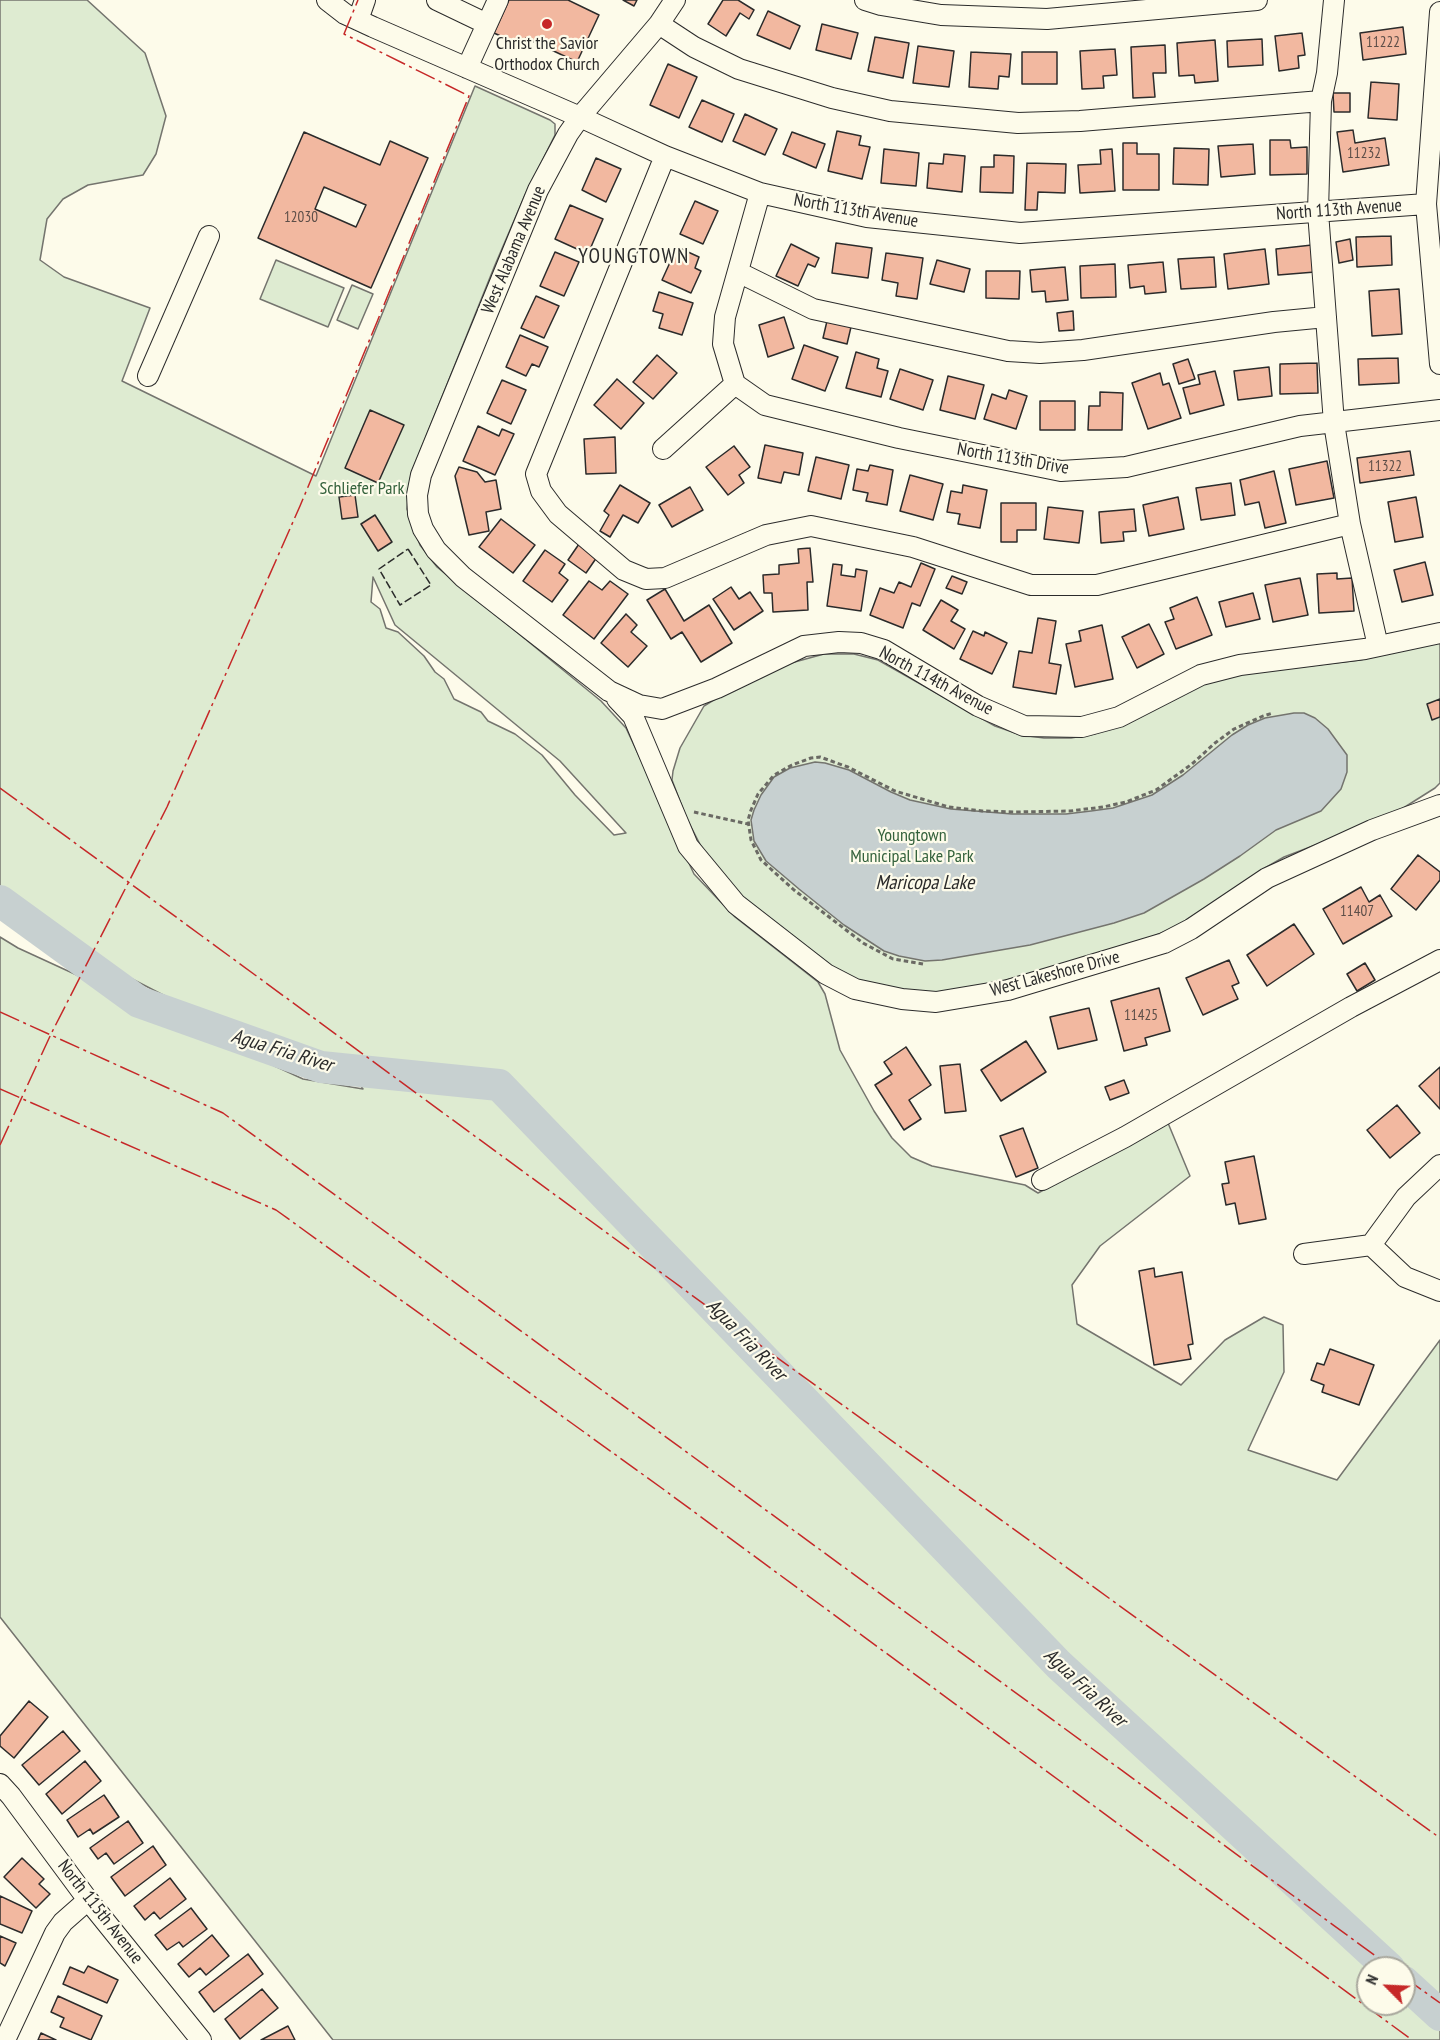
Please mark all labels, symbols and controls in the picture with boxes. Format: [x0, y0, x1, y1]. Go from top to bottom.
marker: Christ the Savior Orthodox Church [540, 17, 554, 31]
place label: Christ the Savior Orthodox Church [494, 33, 600, 76]
house number: 11222 [1366, 34, 1400, 52]
house number: 11232 [1347, 145, 1381, 163]
street label: West Alabama Avenue [477, 183, 551, 317]
street label: North 113th Avenue [792, 189, 920, 233]
street label: North 113th Avenue [1275, 195, 1403, 225]
house number: 12030 [284, 209, 318, 227]
district label: YOUNGTOWN [578, 244, 690, 270]
street label: North 113th Drive [955, 439, 1071, 479]
house number: 11322 [1368, 458, 1402, 476]
park label: Schliefer Park [320, 478, 404, 500]
street label: North 114th Avenue [875, 642, 997, 720]
park label: Youngtown Municipal Lake Park [850, 825, 974, 868]
water label: Maricopa Lake [876, 871, 974, 895]
house number: 11407 [1340, 903, 1374, 921]
street label: West Lakeshore Drive [988, 946, 1122, 1002]
house number: 11425 [1124, 1007, 1158, 1025]
water label: Agua Fria River [228, 1024, 336, 1078]
water label: Agua Fria River [701, 1294, 791, 1386]
water label: Agua Fria River [1039, 1644, 1131, 1732]
street label: North 115th Avenue [53, 1856, 147, 1968]
north arrow [1356, 1956, 1416, 2016]
text: N [1360, 1971, 1382, 1988]

